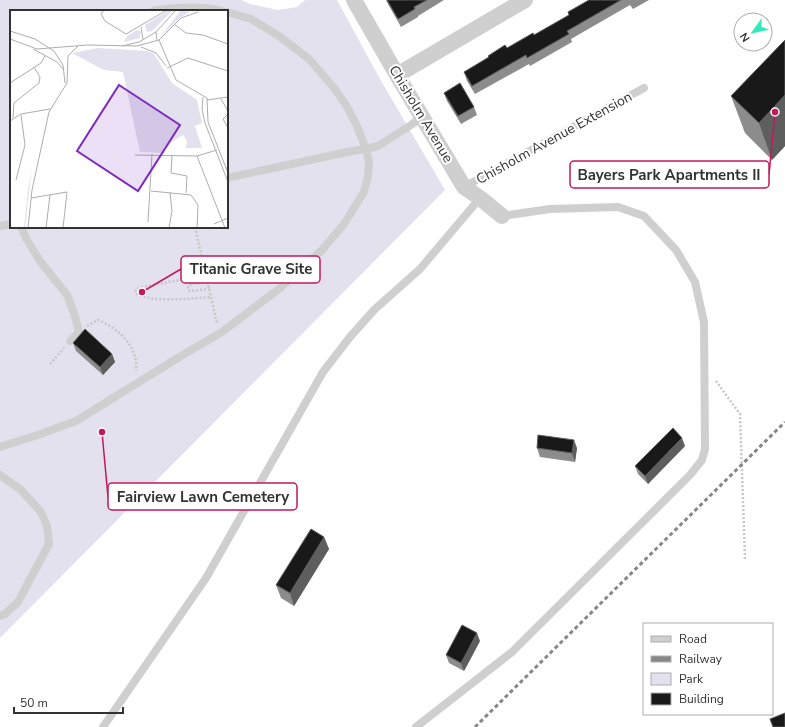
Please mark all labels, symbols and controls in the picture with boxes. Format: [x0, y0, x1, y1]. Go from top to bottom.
inset map [10, 10, 228, 228]
north arrow [733, 12, 773, 52]
text: N [737, 30, 754, 45]
street label: Chisholm Avenue [384, 62, 458, 166]
street label: Chisholm Avenue Extension [473, 87, 635, 189]
callout: Bayers Park Apartments II [570, 161, 769, 188]
text: Bayers Park Apartments II [577, 165, 761, 185]
callout: Titanic Grave Site [181, 256, 320, 283]
text: Titanic Grave Site [190, 259, 312, 279]
callout: Fairview Lawn Cemetery [108, 483, 297, 510]
text: Fairview Lawn Cemetery [117, 487, 289, 507]
legend [643, 623, 773, 715]
text: Road [679, 631, 707, 647]
text: Railway [679, 651, 723, 667]
text: Park [679, 671, 704, 687]
scale bar [14, 689, 123, 715]
text: Building [679, 691, 724, 707]
text: 50 m [20, 695, 48, 711]

